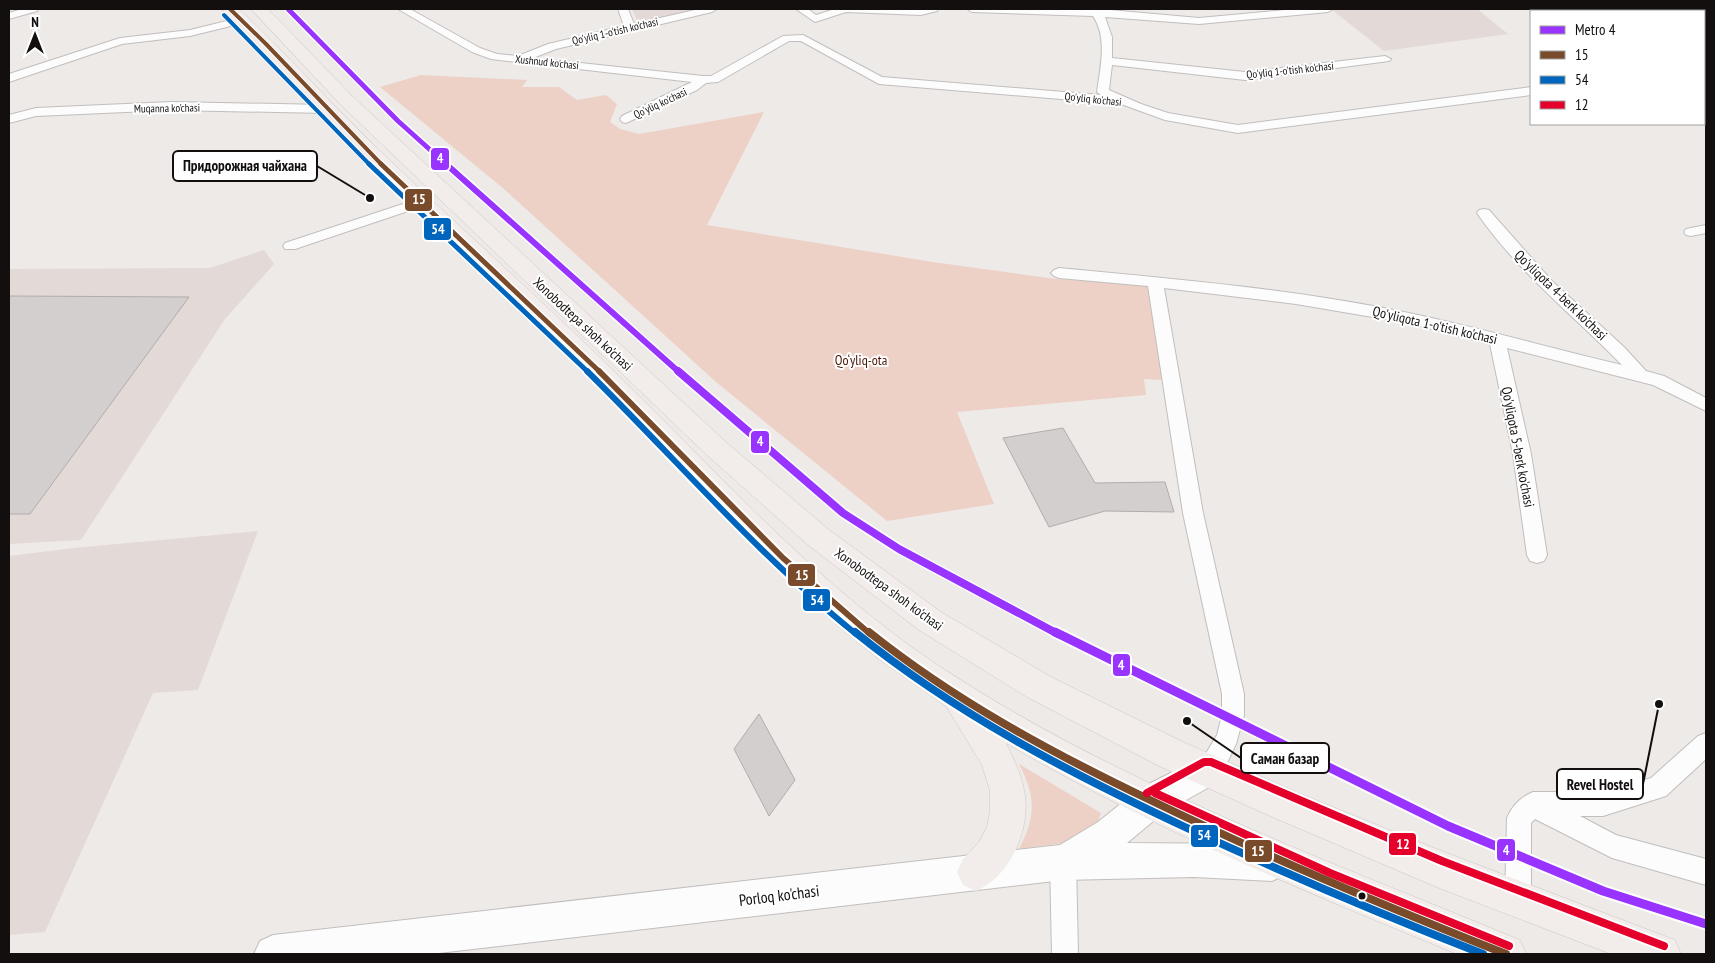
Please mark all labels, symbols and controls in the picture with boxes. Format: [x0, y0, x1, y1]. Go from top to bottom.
north arrow [10, 10, 60, 60]
legend [1530, 10, 1705, 125]
text: N [31, 13, 39, 31]
street label: Qo'yliq 1-o'tish ko'chasi [571, 14, 659, 48]
text: Metro 4 [1575, 20, 1616, 39]
text: 15 [1575, 45, 1589, 64]
street label: Xushnud ko'chasi [514, 52, 580, 72]
street label: Qo'yliq 1-o'tish ko'chasi [1246, 58, 1334, 82]
text: 54 [1575, 70, 1589, 89]
street label: Qo'yliq ko'chasi [631, 85, 689, 121]
street label: Qo'yliq ko'chasi [1064, 89, 1122, 109]
text: 12 [1575, 95, 1589, 114]
street label: Muqanna ko'chasi [134, 100, 200, 116]
line badge: 4 [430, 147, 450, 171]
text: 4 [437, 149, 444, 167]
callout: Придорожная чайхана [173, 151, 317, 181]
text: Придорожная чайхана [183, 156, 307, 175]
line badge: 15 [404, 188, 433, 212]
text: 15 [412, 190, 426, 208]
line badge: 54 [423, 217, 452, 241]
text: 54 [431, 220, 445, 238]
street label: Qo'yliqota 4-berk ko'chasi [1511, 246, 1611, 344]
street label: Xonobodtepa shoh ko'chasi [529, 273, 637, 375]
street label: Qo'yliqota 1-o'tish ko'chasi [1371, 302, 1499, 348]
park label: Qo‘yliq-ota [835, 351, 887, 369]
street label: Qo'yliqota 5-berk ko'chasi [1497, 385, 1539, 509]
line badge: 4 [750, 430, 770, 454]
text: 4 [757, 432, 764, 450]
street label: Xonobodtepa shoh ko'chasi [831, 544, 947, 634]
line badge: 15 [787, 563, 816, 587]
text: 15 [795, 566, 809, 584]
line badge: 54 [802, 588, 831, 612]
text: 54 [810, 591, 824, 609]
line badge: 4 [1112, 653, 1131, 677]
text: 4 [1118, 656, 1125, 674]
callout: Саман базар [1241, 743, 1329, 773]
text: Саман базар [1251, 749, 1319, 768]
callout: Revel Hostel [1557, 769, 1643, 799]
text: Revel Hostel [1567, 775, 1634, 794]
line badge: 54 [1190, 824, 1219, 848]
text: 54 [1197, 826, 1211, 844]
line badge: 12 [1388, 832, 1417, 856]
text: 12 [1396, 835, 1410, 853]
line badge: 4 [1496, 838, 1516, 862]
line badge: 15 [1244, 839, 1273, 863]
text: 4 [1503, 841, 1510, 859]
text: 15 [1251, 842, 1265, 860]
street label: Porloq ko'chasi [738, 880, 820, 910]
unlabelled marker [1357, 891, 1367, 901]

